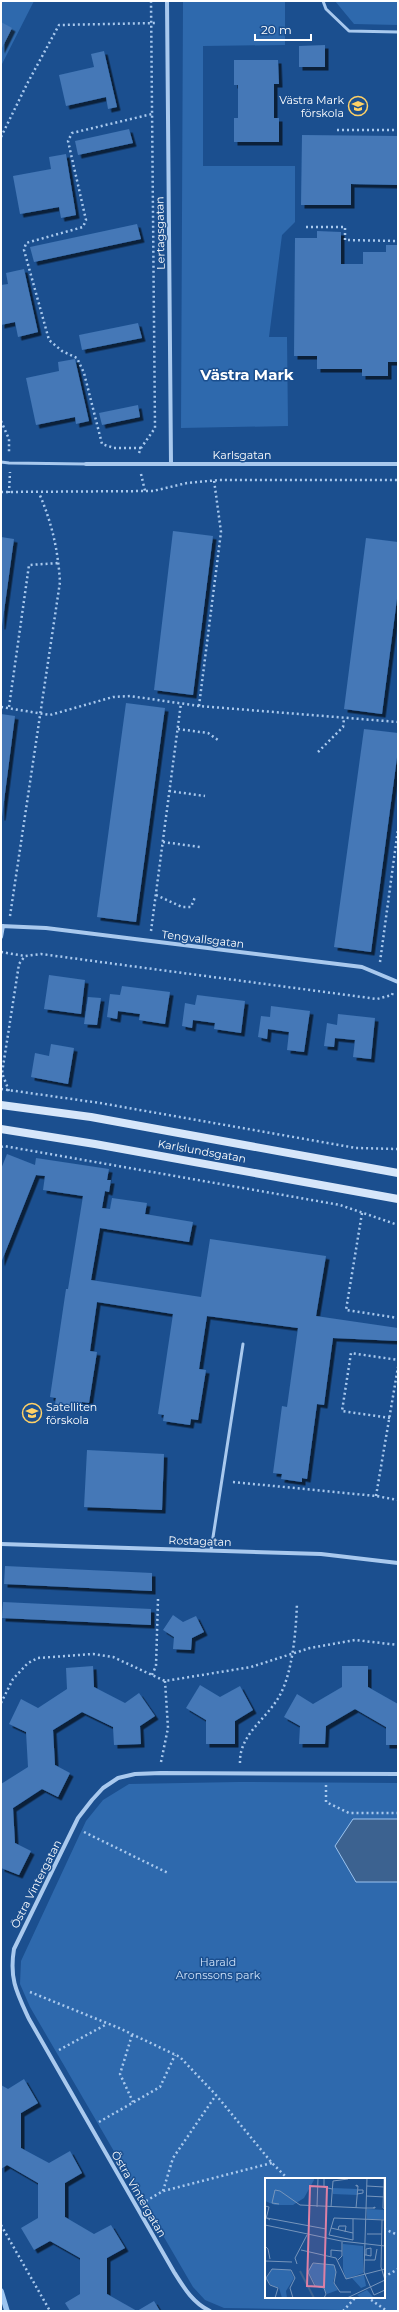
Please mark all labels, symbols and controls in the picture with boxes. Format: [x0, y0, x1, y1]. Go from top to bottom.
scale bar [255, 16, 311, 42]
text: 20 m [261, 22, 292, 37]
place label: Västra Mark förskola [279, 93, 344, 120]
school or university icon: Västra Mark förskola [347, 95, 369, 117]
street label: Lertagsgatan [152, 196, 168, 270]
district label: Västra Mark [199, 365, 294, 384]
street label: Karlsgatan [212, 448, 272, 462]
street label: Tengvallsgatan [161, 927, 245, 951]
street label: Karlslundsgatan [157, 1136, 247, 1166]
place label: Satelliten förskola [46, 1400, 97, 1427]
school or university icon: Satelliten förskola [21, 1402, 43, 1424]
street label: Rostagatan [168, 1533, 232, 1549]
street label: Östra Vintergatan [8, 1837, 64, 1931]
park label: Harald Aronssons park [176, 1955, 261, 1982]
street label: Östra Vintergatan [109, 2148, 169, 2240]
inset map [265, 2178, 385, 2298]

